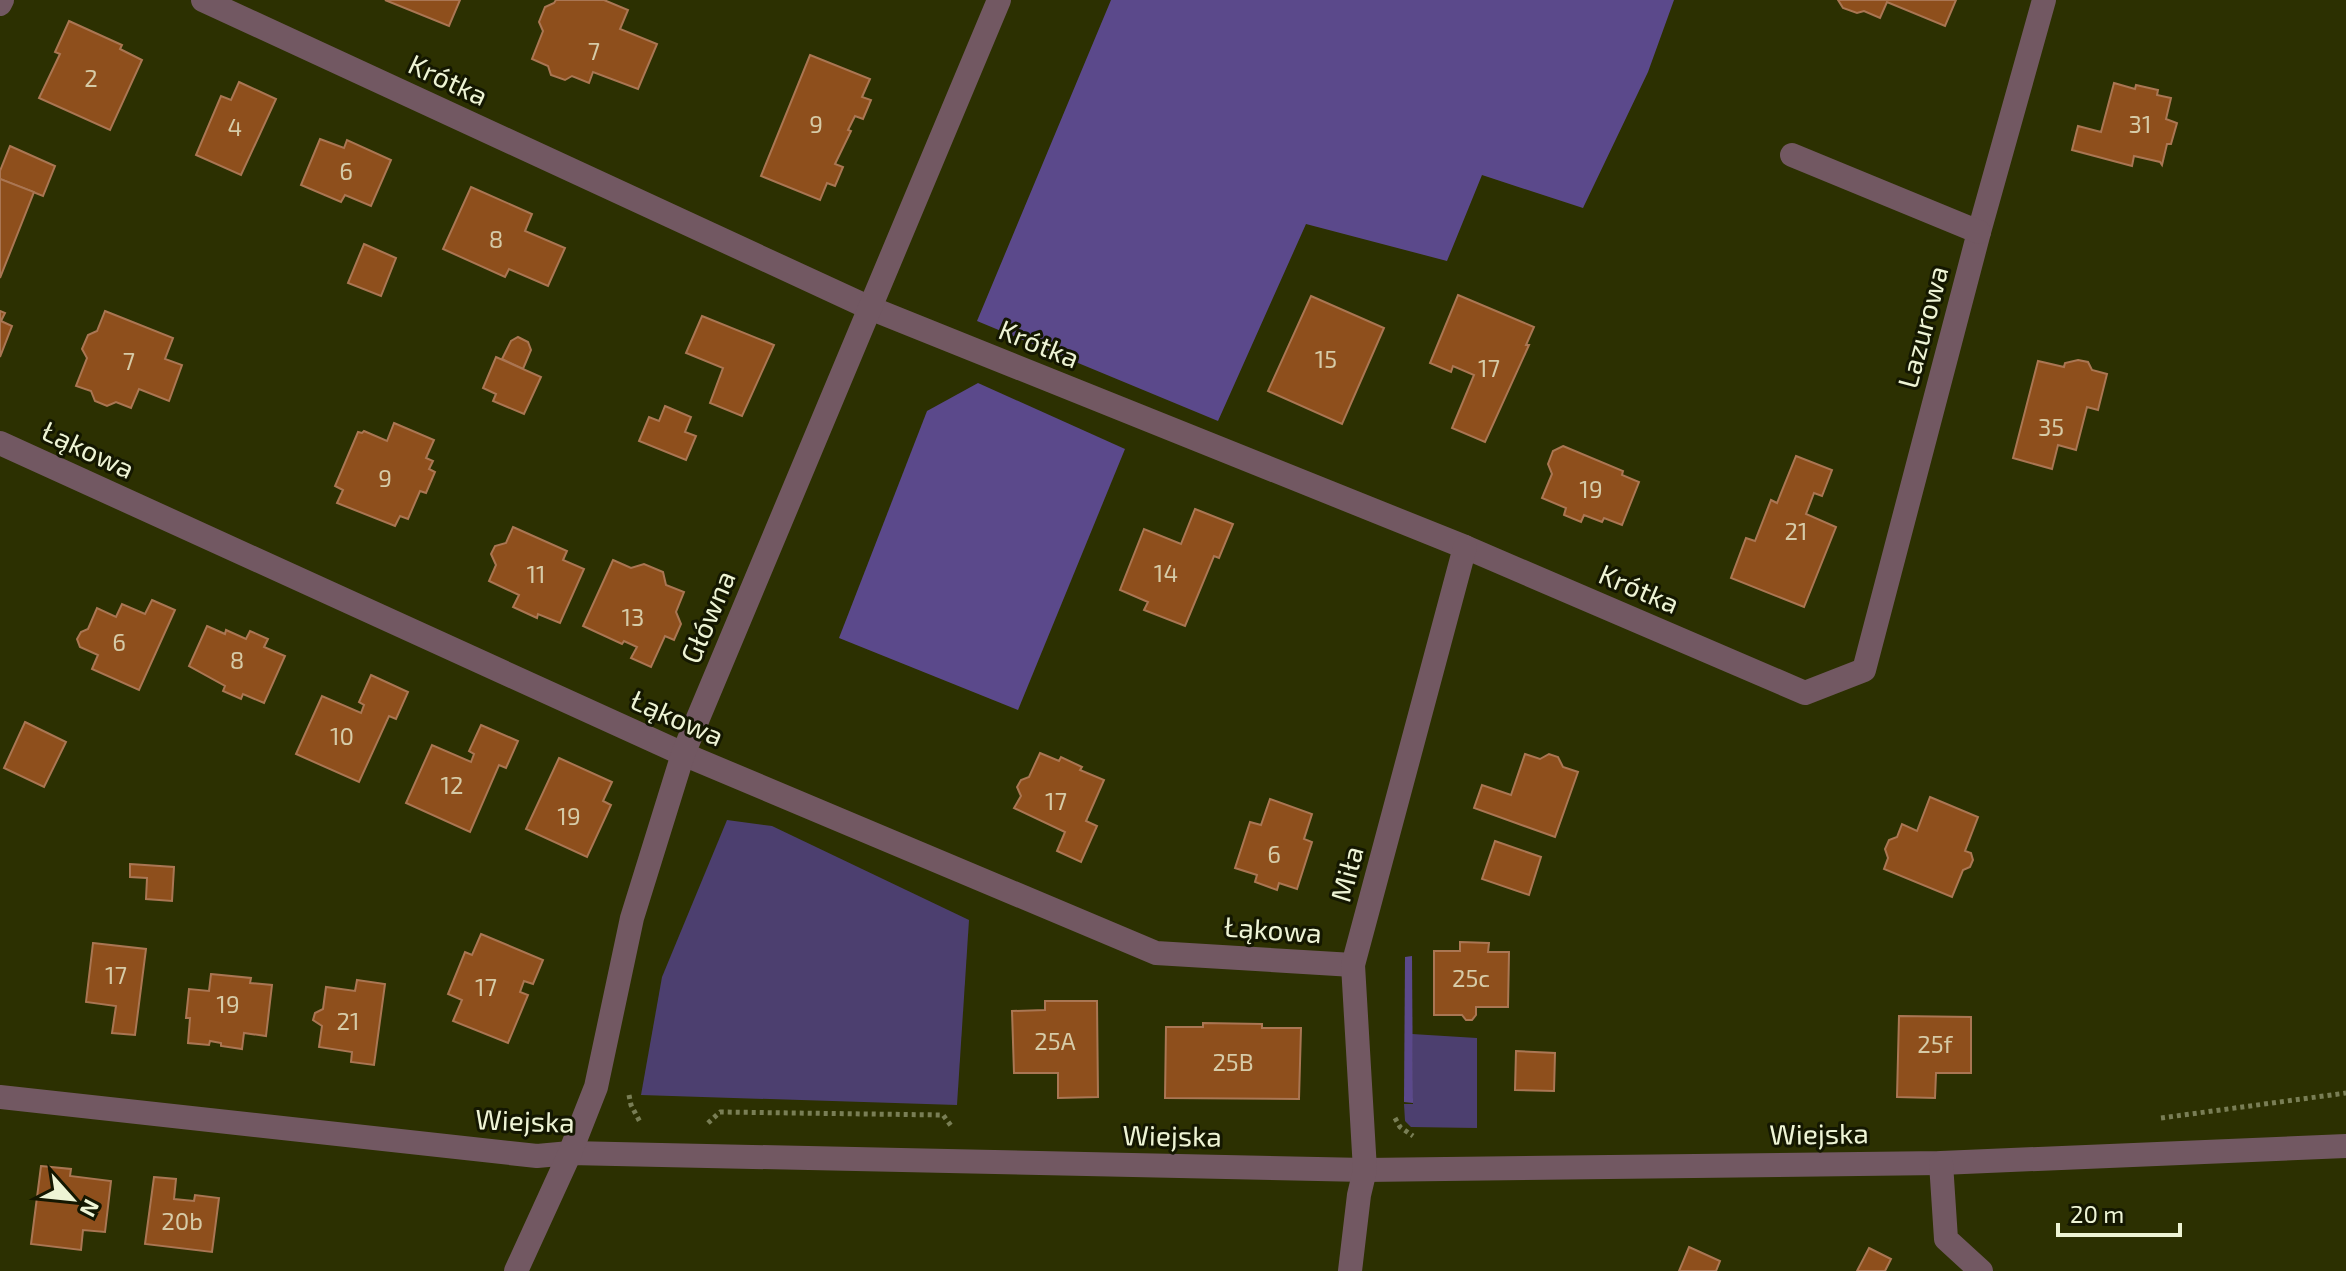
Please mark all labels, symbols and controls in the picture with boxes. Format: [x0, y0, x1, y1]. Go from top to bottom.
house number: 7 [588, 36, 600, 65]
street label: Krótka [403, 46, 493, 112]
house number: 2 [84, 63, 98, 92]
house number: 9 [809, 109, 823, 138]
house number: 31 [2129, 109, 2151, 138]
house number: 4 [228, 112, 242, 141]
house number: 6 [339, 156, 353, 185]
house number: 8 [489, 224, 503, 253]
street label: Lazurowa [1889, 262, 1955, 392]
street label: Krótka [994, 312, 1084, 374]
house number: 15 [1315, 344, 1337, 373]
house number: 7 [123, 346, 135, 375]
house number: 17 [1478, 353, 1500, 382]
house number: 35 [2038, 412, 2064, 441]
street label: Łąkowa [37, 413, 140, 485]
house number: 9 [378, 463, 392, 492]
house number: 19 [1579, 474, 1603, 503]
house number: 21 [1784, 516, 1808, 545]
street label: Krótka [1594, 556, 1685, 620]
house number: 14 [1154, 558, 1178, 587]
house number: 11 [526, 559, 546, 588]
street label: Główna [672, 565, 742, 668]
house number: 13 [622, 602, 644, 631]
house number: 6 [112, 627, 126, 656]
house number: 8 [230, 645, 244, 674]
street label: Łąkowa [626, 682, 729, 753]
house number: 10 [330, 721, 354, 750]
house number: 12 [440, 770, 464, 799]
house number: 17 [1045, 786, 1067, 815]
house number: 19 [557, 801, 581, 830]
house number: 6 [1267, 839, 1281, 868]
street label: Miła [1322, 842, 1370, 905]
street label: Łąkowa [1223, 909, 1323, 949]
house number: 17 [105, 960, 127, 989]
house number: 25c [1452, 963, 1490, 992]
house number: 17 [475, 972, 497, 1001]
house number: 19 [216, 989, 240, 1018]
house number: 21 [336, 1006, 360, 1035]
house number: 25A [1034, 1026, 1076, 1055]
house number: 25f [1917, 1029, 1954, 1058]
house number: 25B [1212, 1047, 1254, 1076]
street label: Wiejska [475, 1101, 575, 1139]
street label: Wiejska [1769, 1115, 1869, 1151]
street label: Wiejska [1122, 1117, 1222, 1153]
north arrow [32, 1159, 112, 1239]
scale bar [2058, 1187, 2180, 1237]
text: N [76, 1196, 106, 1222]
text: 20 m [2070, 1199, 2124, 1228]
house number: 20b [161, 1206, 203, 1235]

